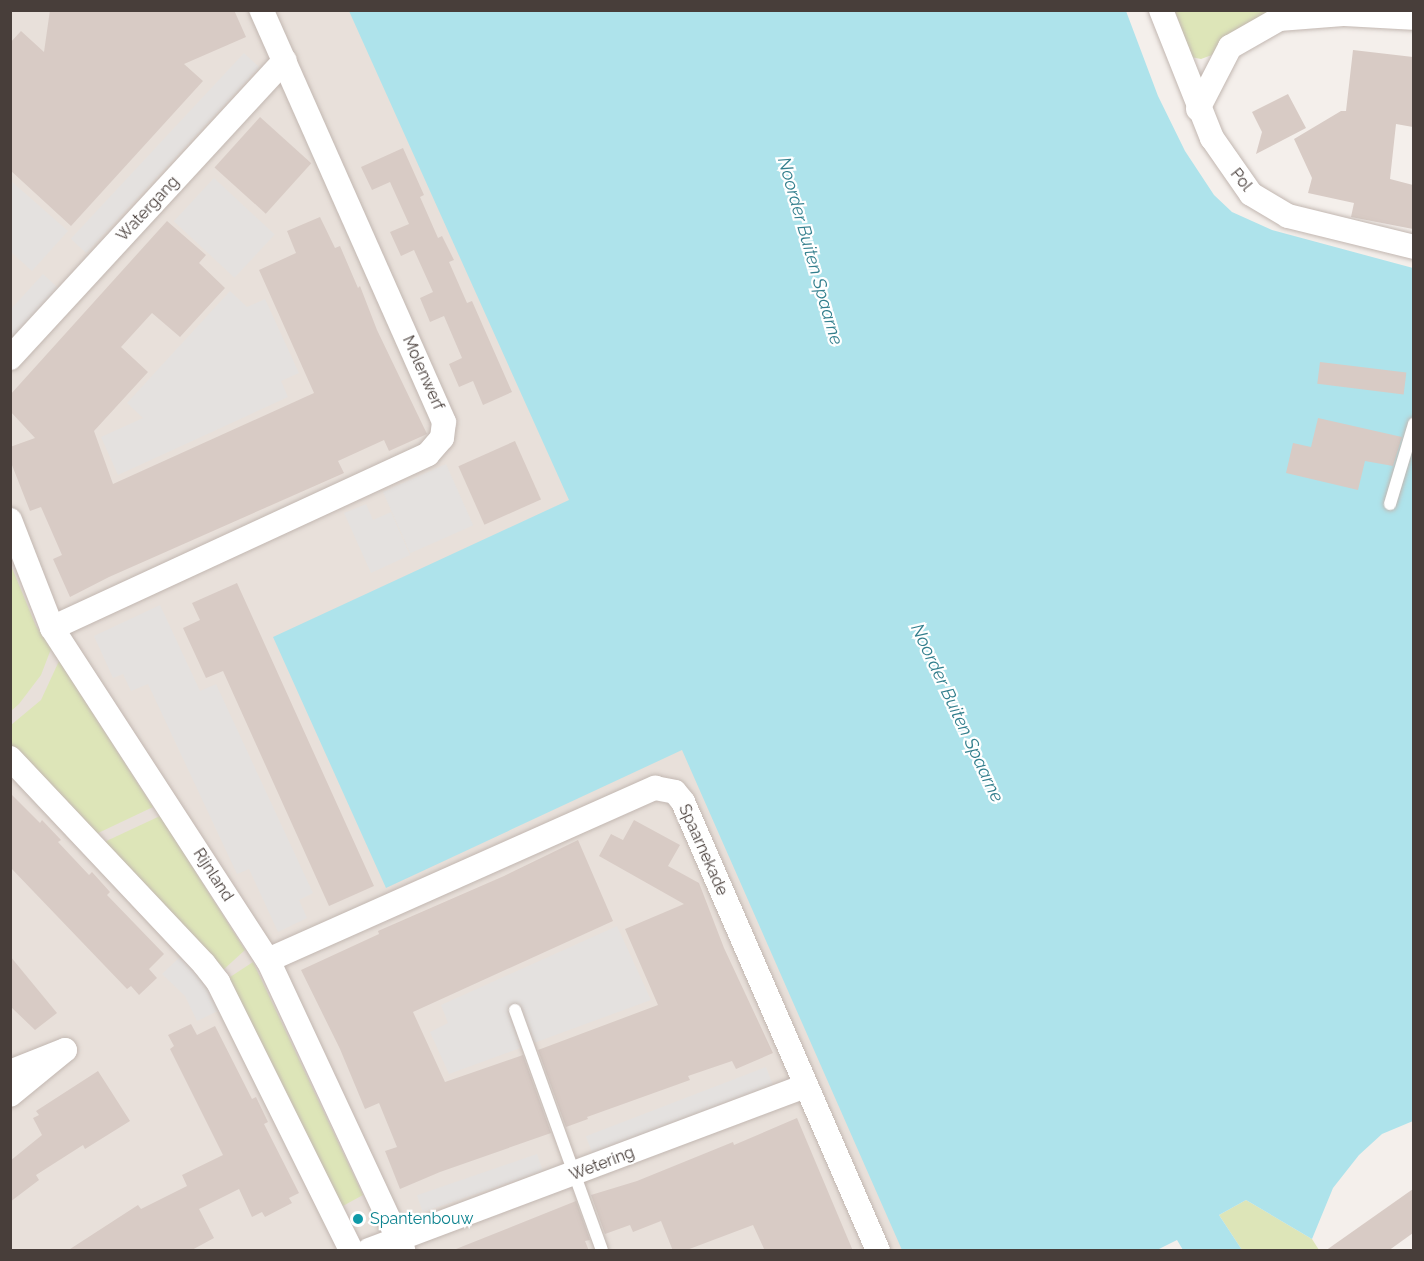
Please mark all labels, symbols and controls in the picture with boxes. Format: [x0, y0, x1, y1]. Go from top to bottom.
water label: Noorder Buiten Spaarne [773, 154, 847, 348]
street label: Pol [1226, 165, 1256, 195]
street label: Watergang [113, 172, 183, 246]
street label: Molenwerf [398, 333, 448, 413]
water label: Noorder Buiten Spaarne [906, 620, 1008, 806]
street label: Spaarnekade [674, 801, 732, 899]
street label: Rijnland [189, 845, 237, 905]
street label: Wetering [567, 1143, 637, 1185]
place label: Spantenbouw [370, 1209, 473, 1229]
marker: Spantenbouw [351, 1212, 365, 1226]

